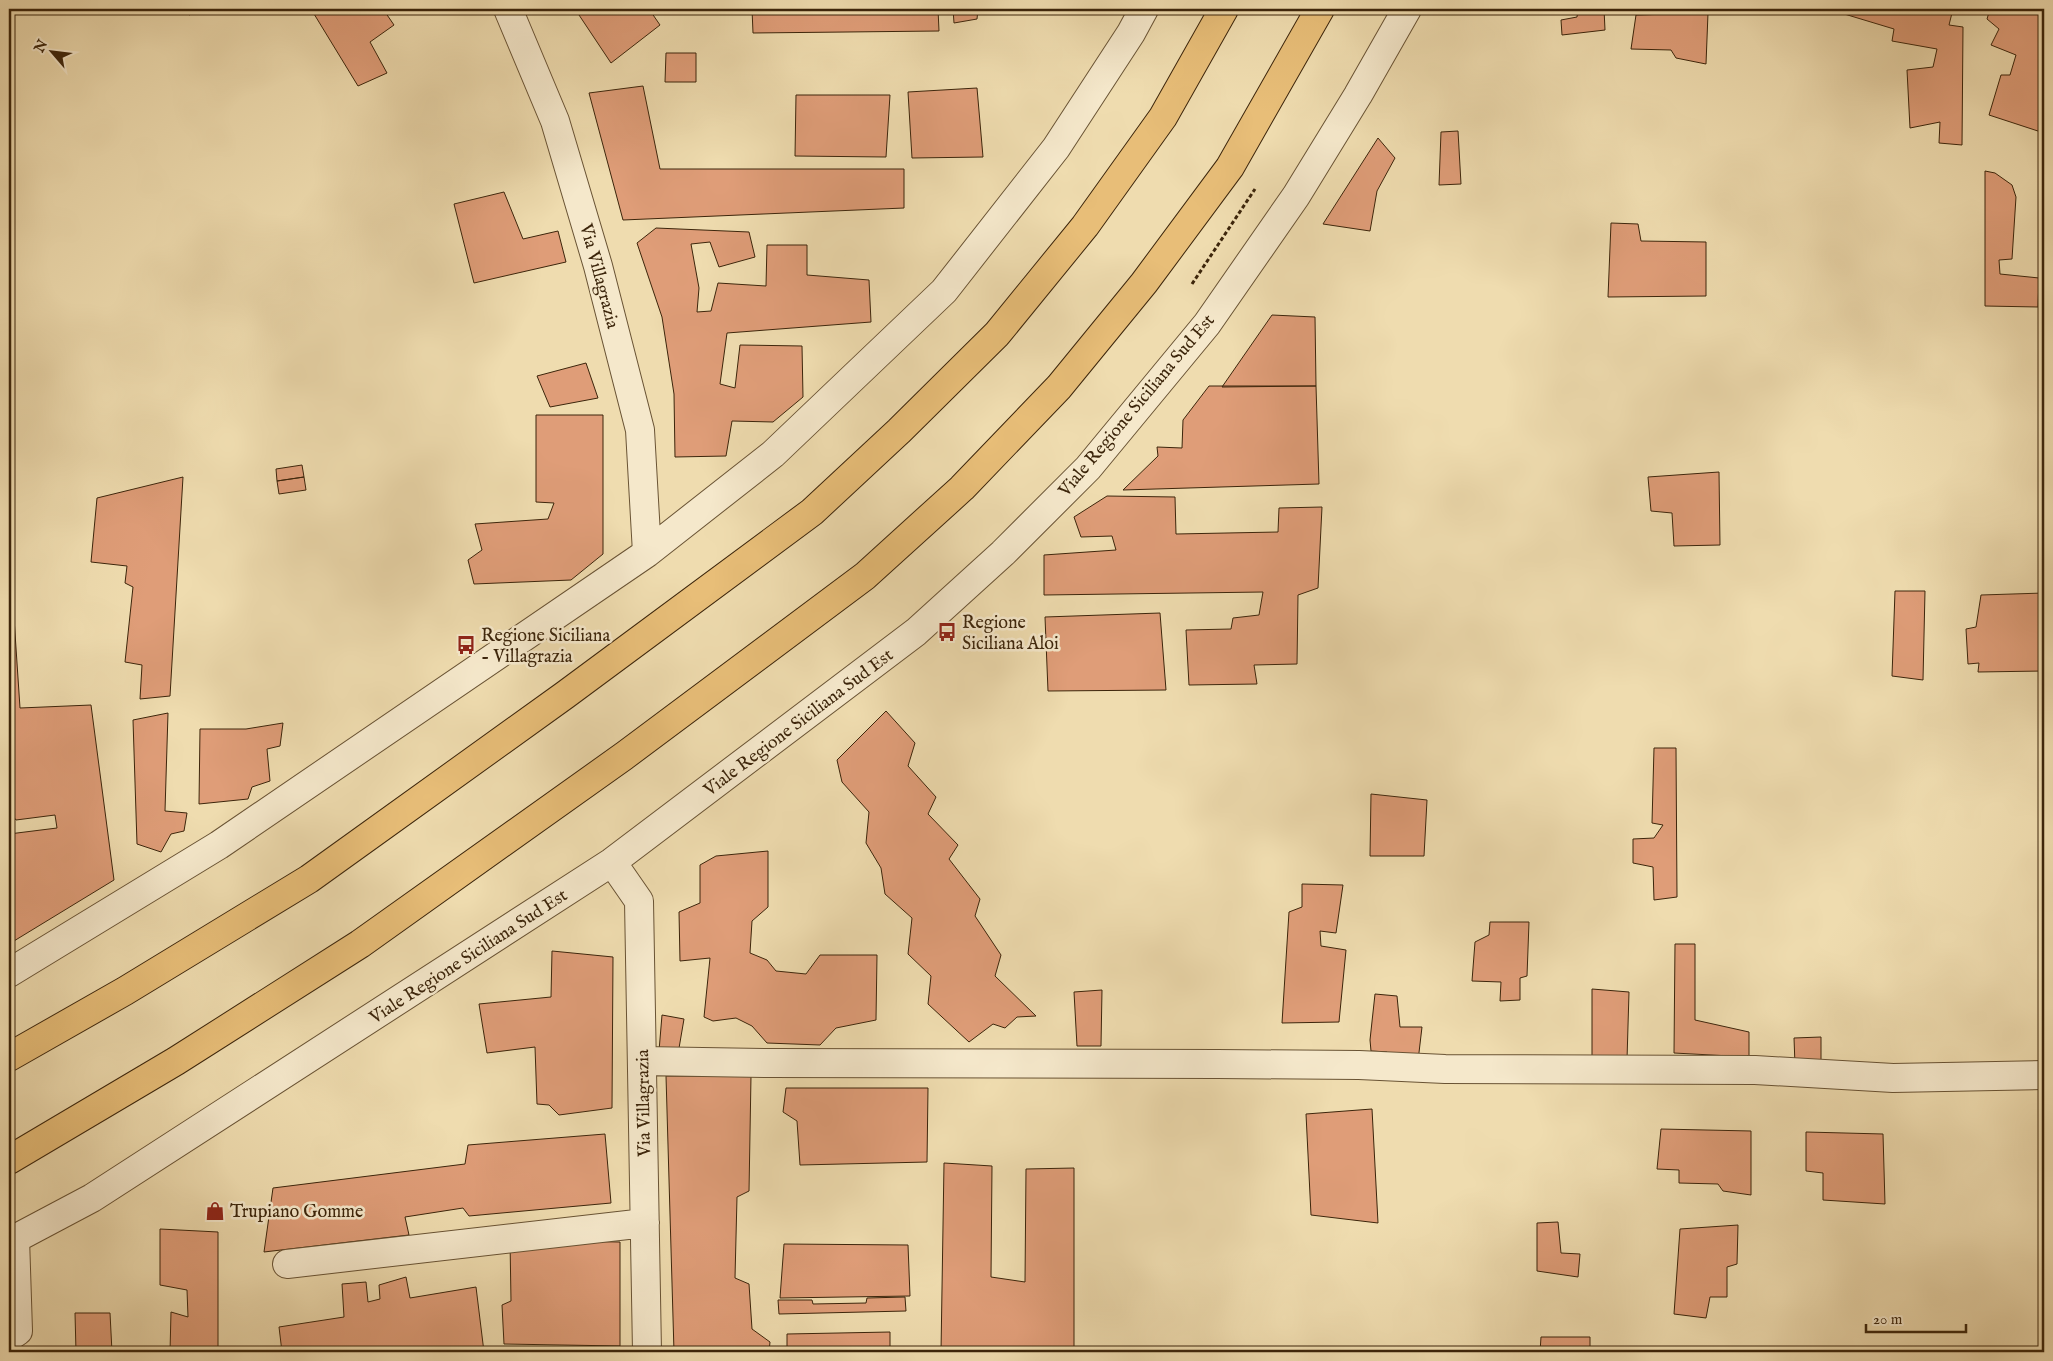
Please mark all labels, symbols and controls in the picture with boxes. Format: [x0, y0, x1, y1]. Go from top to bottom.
north arrow [28, 28, 78, 78]
text: N [30, 37, 52, 57]
street label: Via Villagrazia [573, 220, 624, 332]
street label: Viale Regione Siciliana Sud Est [1053, 310, 1220, 503]
place label: Regione Siciliana Aloi [962, 612, 1059, 656]
bus stop icon: Regione Siciliana Aloi [936, 621, 958, 643]
place label: Regione Siciliana - Villagrazia [481, 625, 610, 669]
bus stop icon: Regione Siciliana - Villagrazia [455, 634, 477, 656]
street label: Viale Regione Siciliana Sud Est [699, 644, 898, 803]
street label: Viale Regione Siciliana Sud Est [365, 885, 572, 1031]
street label: Via Villagrazia [632, 1049, 657, 1158]
shop icon: Trupiano Gomme [204, 1200, 226, 1222]
place label: Trupiano Gomme [230, 1201, 363, 1224]
scale bar [1866, 1301, 1966, 1333]
text: 20 m [1873, 1310, 1903, 1329]

